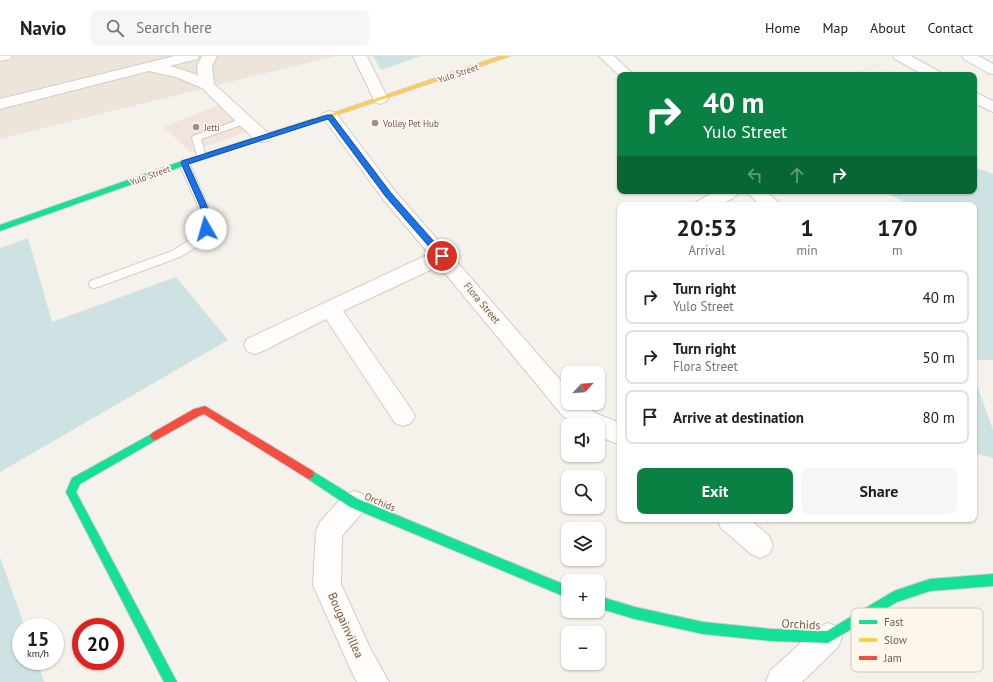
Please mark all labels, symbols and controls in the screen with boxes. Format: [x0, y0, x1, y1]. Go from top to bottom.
search box [90, 10, 370, 46]
text: Navio [20, 16, 66, 40]
icon: search [104, 17, 126, 39]
text: Search here [136, 18, 212, 37]
text: Home [765, 19, 800, 37]
text: Map [822, 19, 848, 37]
text: About [870, 19, 906, 37]
text: Contact [928, 19, 973, 37]
street label: Yulo Street [436, 61, 480, 85]
text: 40 m [703, 84, 764, 121]
icon: right [637, 88, 689, 140]
marker: Volley Pet Hub [370, 118, 380, 128]
place label: Volley Pet Hub [382, 118, 439, 129]
text: Yulo Street [703, 120, 787, 143]
marker: Jetti [191, 122, 201, 132]
place label: Jetti [203, 122, 220, 133]
street label: Yulo Street [128, 163, 172, 187]
icon: left [744, 164, 766, 186]
icon: ahead [786, 164, 808, 186]
icon: right [828, 164, 850, 186]
position arrow [185, 208, 227, 250]
text: 20:53 [676, 212, 737, 243]
text: 1 [800, 212, 814, 243]
text: 170 [877, 212, 918, 243]
pin [425, 239, 459, 273]
text: Arrival [689, 242, 725, 259]
text: min [796, 242, 818, 259]
text: m [892, 242, 903, 259]
icon: arrive [431, 245, 453, 267]
text: Turn right [673, 279, 736, 298]
street label: Flora Street [461, 280, 503, 327]
icon: right [639, 286, 661, 308]
text: 40 m [922, 288, 955, 307]
text: Yulo Street [673, 298, 734, 315]
text: Turn right [673, 339, 736, 358]
icon: right [639, 346, 661, 368]
text: 50 m [922, 348, 955, 367]
text: Flora Street [673, 358, 738, 375]
north arrow [561, 366, 605, 410]
map controls [561, 366, 605, 670]
icon: arrive [639, 406, 661, 428]
text: Arrive at destination [673, 408, 804, 427]
text: 80 m [922, 408, 955, 427]
button: sound [561, 418, 605, 462]
button: Exit [637, 468, 793, 514]
button: Share [801, 468, 957, 514]
button: search [561, 470, 605, 514]
street label: Orchids [363, 490, 397, 514]
button: layers [561, 522, 605, 566]
button: + [561, 574, 605, 618]
street label: Bougainvillea [325, 590, 367, 660]
legend [851, 608, 983, 672]
street label: Orchids [781, 615, 821, 633]
text: Fast [884, 615, 904, 629]
speed limit sign: 20 [72, 618, 124, 670]
text: 15 [27, 626, 49, 652]
button: − [561, 626, 605, 670]
text: Slow [884, 633, 907, 647]
text: km/h [27, 647, 49, 660]
text: Jam [883, 651, 902, 665]

